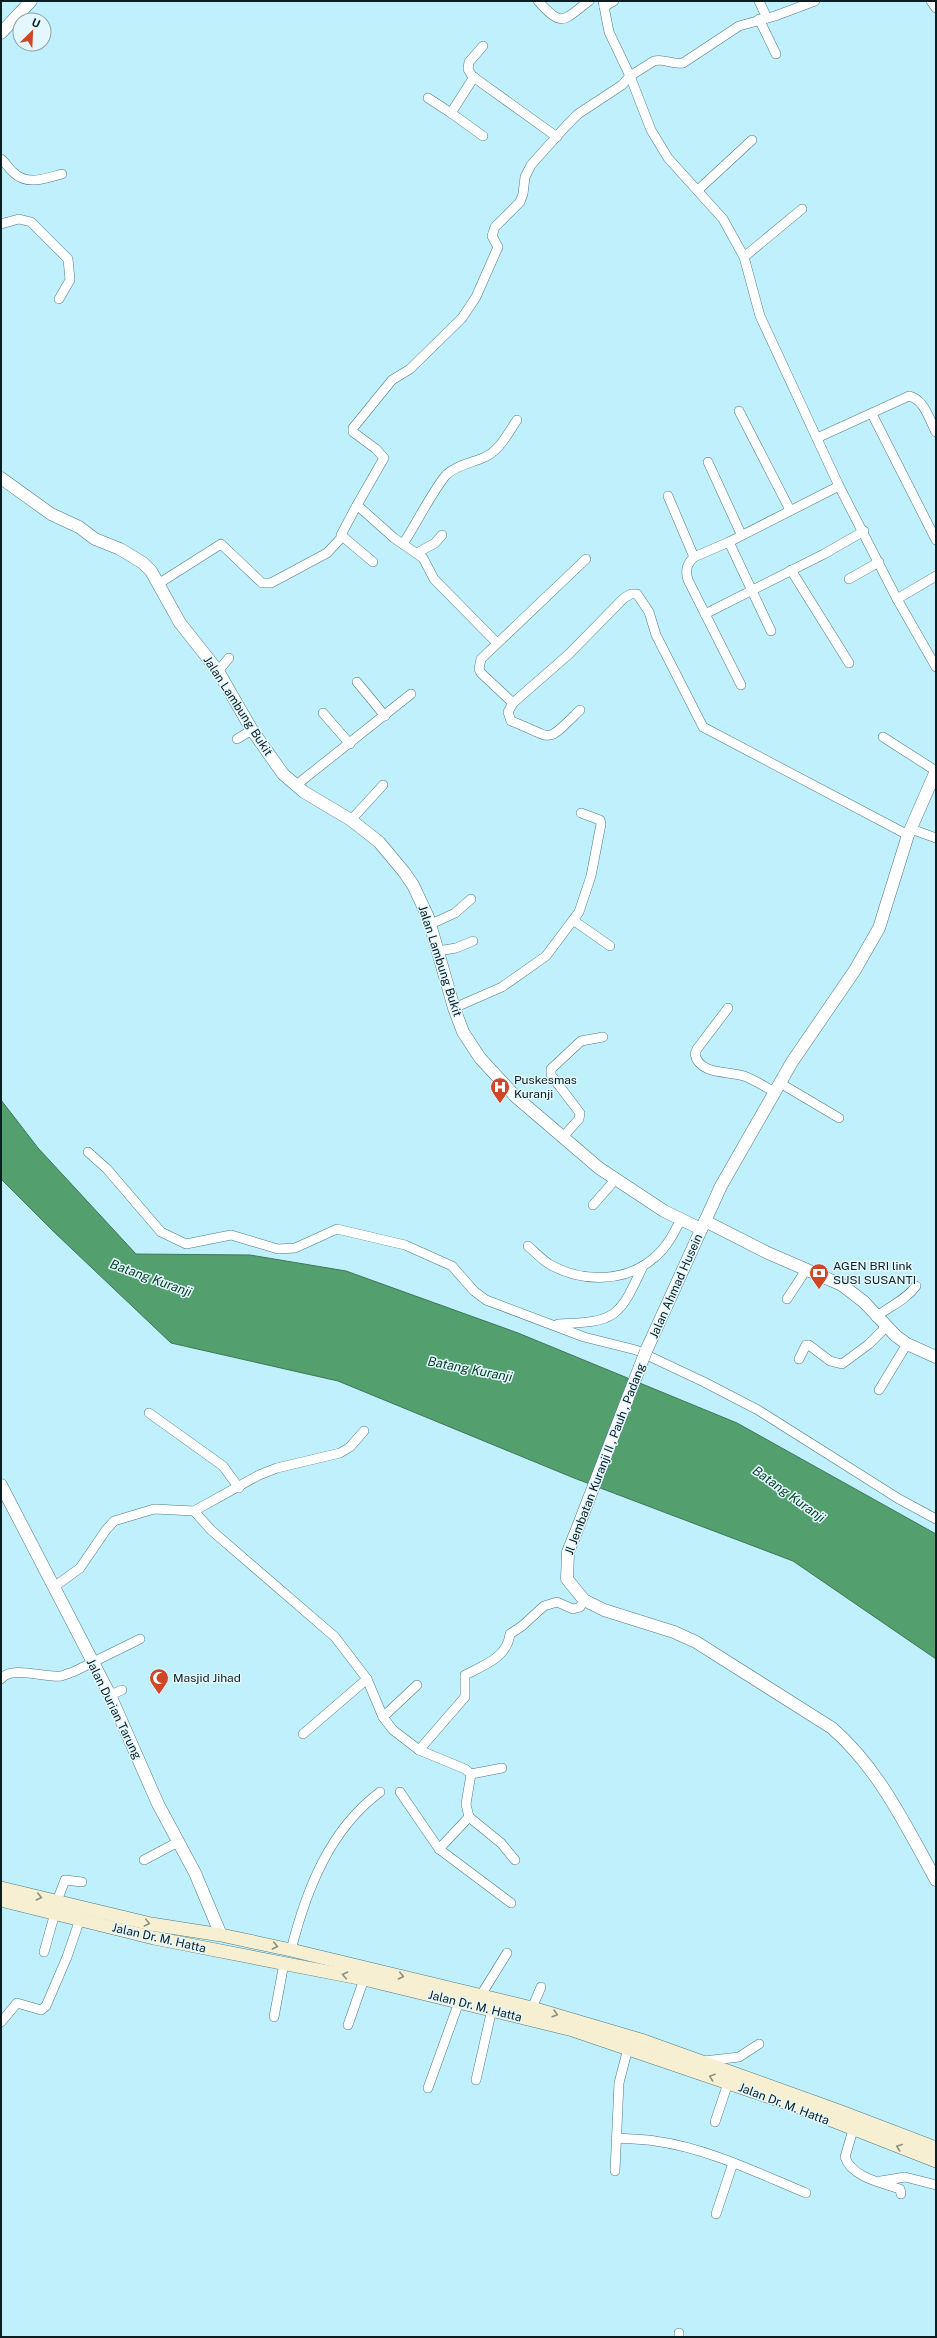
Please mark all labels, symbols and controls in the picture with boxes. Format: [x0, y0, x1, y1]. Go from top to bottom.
north arrow [12, 12, 52, 52]
text: U [30, 16, 42, 30]
street label: Jalan Lambung Bukit [201, 654, 276, 759]
street label: Jalan Lambung Bukit [415, 904, 465, 1019]
place label: Puskesmas Kuranji [514, 1073, 577, 1101]
hospital icon: Puskesmas Kuranji [489, 1076, 511, 1104]
street label: Jalan Ahmad Husein [647, 1232, 705, 1340]
water label: Batang Kuranji [108, 1256, 195, 1300]
place label: AGEN BRI link SUSI SUSANTI [833, 1259, 916, 1287]
bank icon: AGEN BRI link SUSI SUSANTI [808, 1262, 830, 1290]
water label: Batang Kuranji [426, 1353, 514, 1385]
street label: Jl Jembatan Kuranji II , Pauh , Padang [562, 1361, 648, 1557]
water label: Batang Kuranji [750, 1463, 829, 1526]
street label: Jalan Durian Tarung [84, 1656, 144, 1762]
mosque icon: Masjid Jihad [148, 1667, 170, 1695]
place label: Masjid Jihad [173, 1671, 241, 1685]
one-way arrow [35, 1892, 42, 1901]
one-way arrow [143, 1918, 150, 1927]
street label: Jalan Dr. M. Hatta [111, 1920, 207, 1956]
one-way arrow [272, 1942, 278, 1950]
one-way arrow [341, 1971, 348, 1979]
one-way arrow [398, 1971, 405, 1980]
street label: Jalan Dr. M. Hatta [427, 1988, 523, 2024]
one-way arrow [551, 2009, 558, 2018]
one-way arrow [709, 2073, 716, 2082]
street label: Jalan Dr. M. Hatta [737, 2080, 831, 2128]
one-way arrow [896, 2143, 903, 2152]

